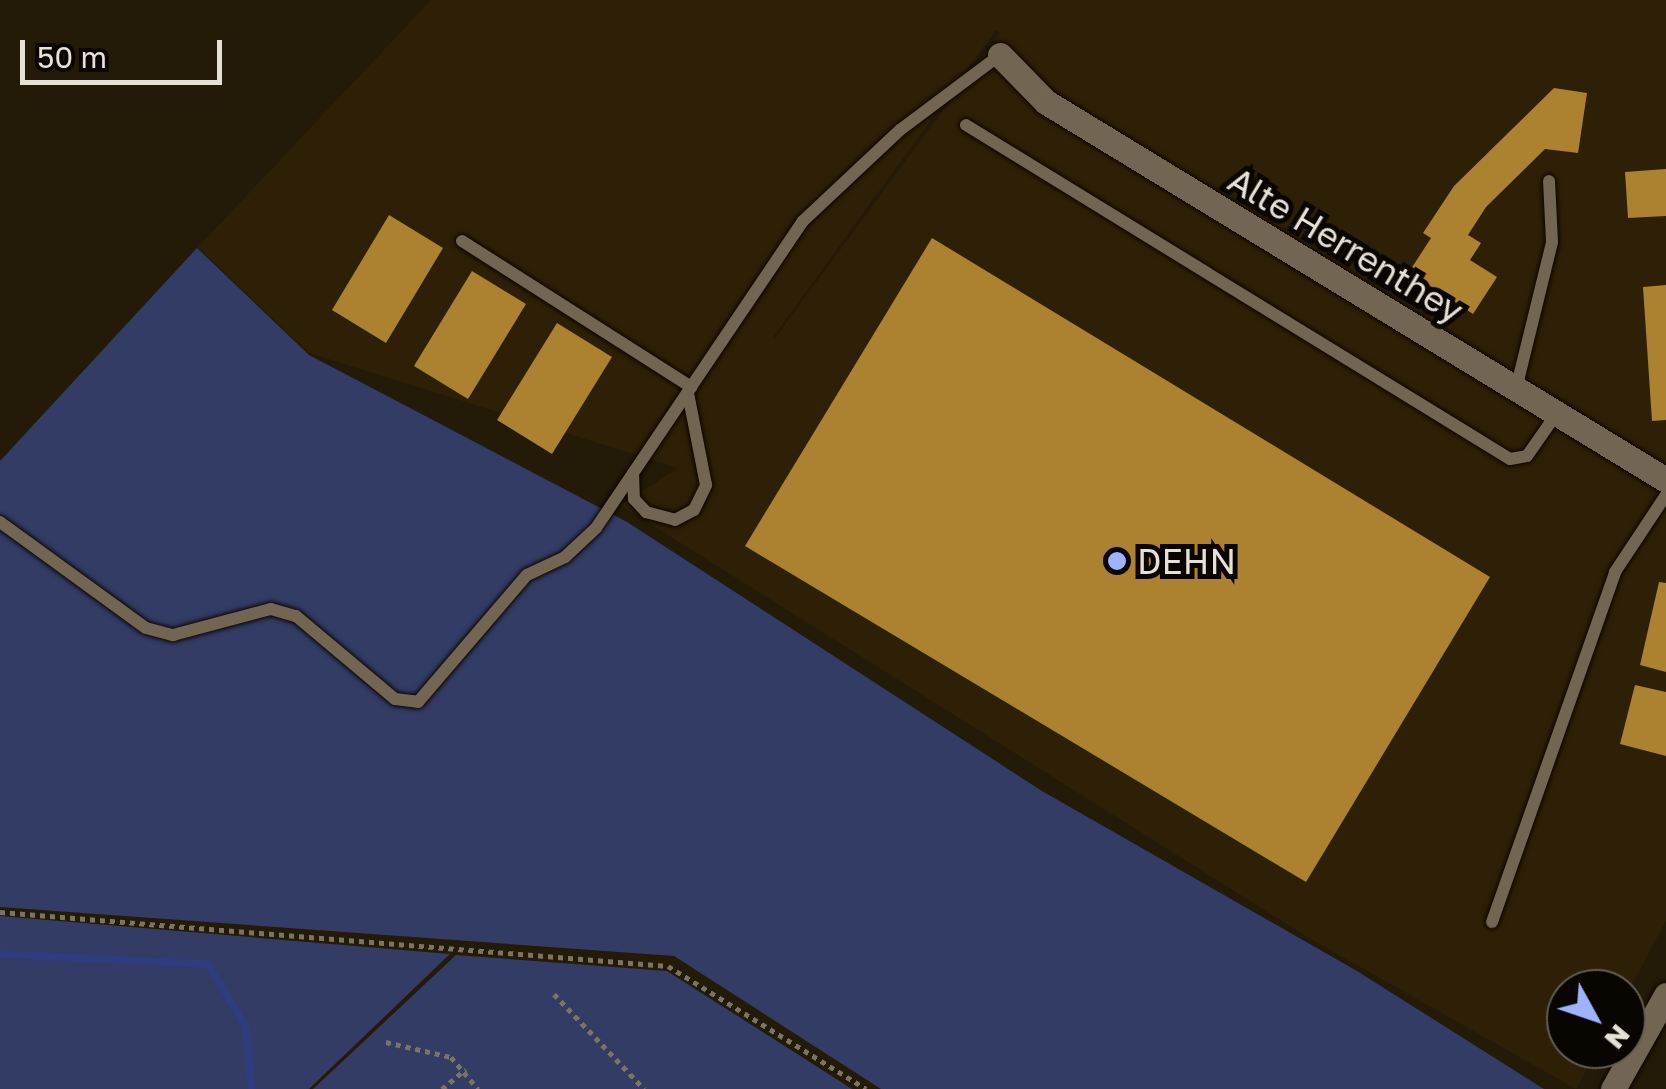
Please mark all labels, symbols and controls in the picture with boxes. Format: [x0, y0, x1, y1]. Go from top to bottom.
scale bar [25, 20, 228, 82]
text: 50 m [37, 39, 107, 75]
street label: Alte Herrenthey [1221, 158, 1471, 332]
place label: DEHN [1137, 540, 1236, 582]
marker: DEHN [1106, 550, 1128, 572]
north arrow [1546, 969, 1646, 1069]
text: N [1598, 1019, 1637, 1056]

